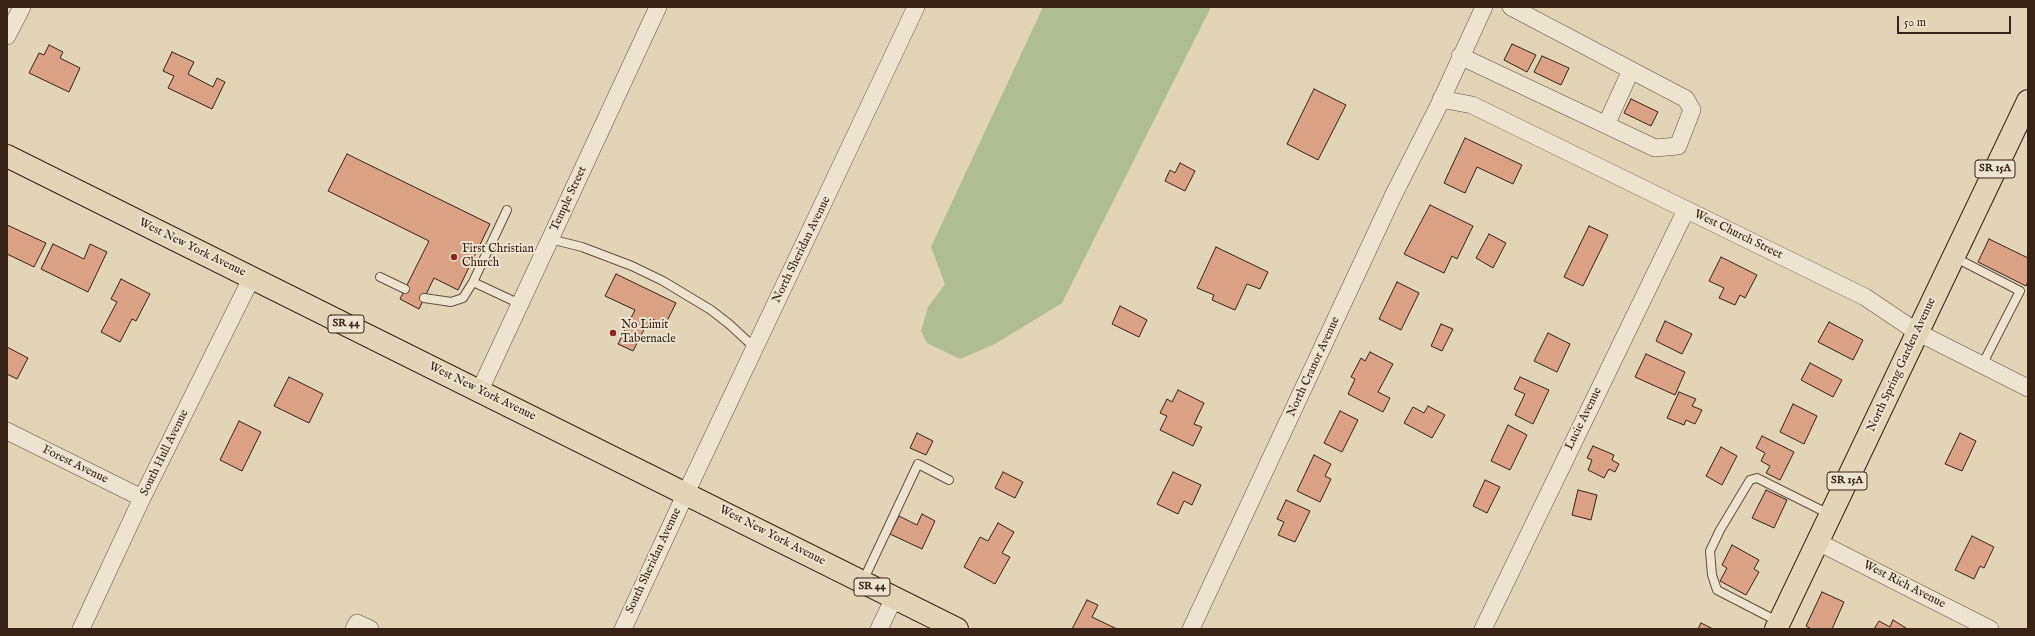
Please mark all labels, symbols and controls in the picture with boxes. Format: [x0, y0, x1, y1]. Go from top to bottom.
scale bar [1899, 8, 2013, 34]
text: 50 m [1904, 15, 1926, 30]
road number: SR 15A [1975, 160, 2015, 178]
street label: Temple Street [548, 164, 590, 234]
street label: North Sheridan Avenue [770, 194, 834, 306]
street label: West Church Street [1691, 207, 1785, 263]
street label: West New York Avenue [136, 216, 248, 280]
place label: First Christian Church [462, 243, 534, 271]
marker: First Christian Church [449, 252, 459, 262]
street label: North Spring Garden Avenue [1865, 296, 1939, 434]
road number: SR 44 [328, 315, 364, 333]
street label: North Cranor Avenue [1285, 315, 1343, 419]
place label: No Limit Tabernacle [621, 319, 676, 347]
marker: No Limit Tabernacle [608, 328, 618, 338]
street label: West New York Avenue [426, 360, 538, 424]
street label: Lucie Avenue [1563, 385, 1605, 453]
street label: South Hull Avenue [138, 408, 192, 498]
street label: Forest Avenue [40, 443, 110, 487]
road number: SR 15A [1827, 472, 1867, 490]
street label: West New York Avenue [716, 503, 828, 569]
street label: South Sheridan Avenue [623, 506, 685, 616]
street label: West Rich Avenue [1860, 558, 1948, 612]
road number: SR 44 [854, 578, 890, 596]

